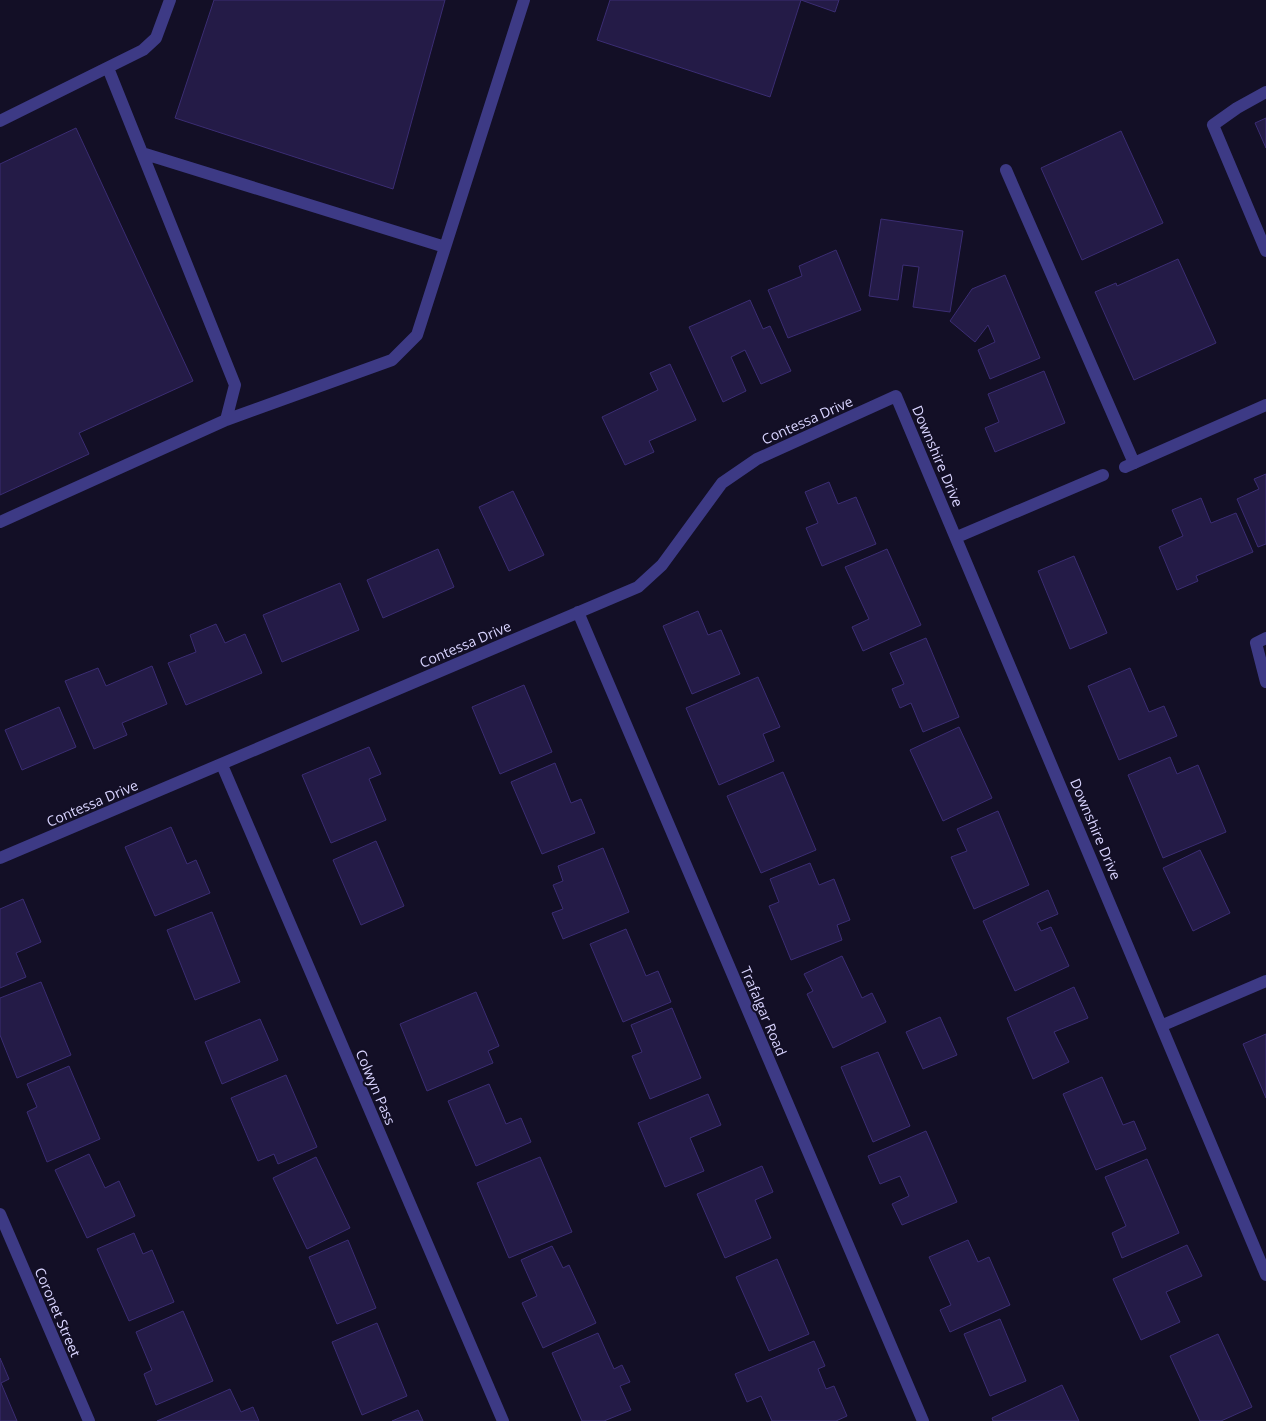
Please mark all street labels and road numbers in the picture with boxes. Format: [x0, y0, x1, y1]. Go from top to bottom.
street label: Contessa Drive [759, 391, 856, 449]
street label: Downshire Drive [908, 402, 968, 510]
street label: Contessa Drive [416, 616, 514, 672]
street label: Contessa Drive [43, 775, 141, 831]
street label: Downshire Drive [1066, 775, 1126, 883]
street label: Trafalgar Road [737, 963, 791, 1059]
street label: Colwyn Pass [352, 1046, 401, 1128]
street label: Coronet Street [31, 1264, 85, 1360]

